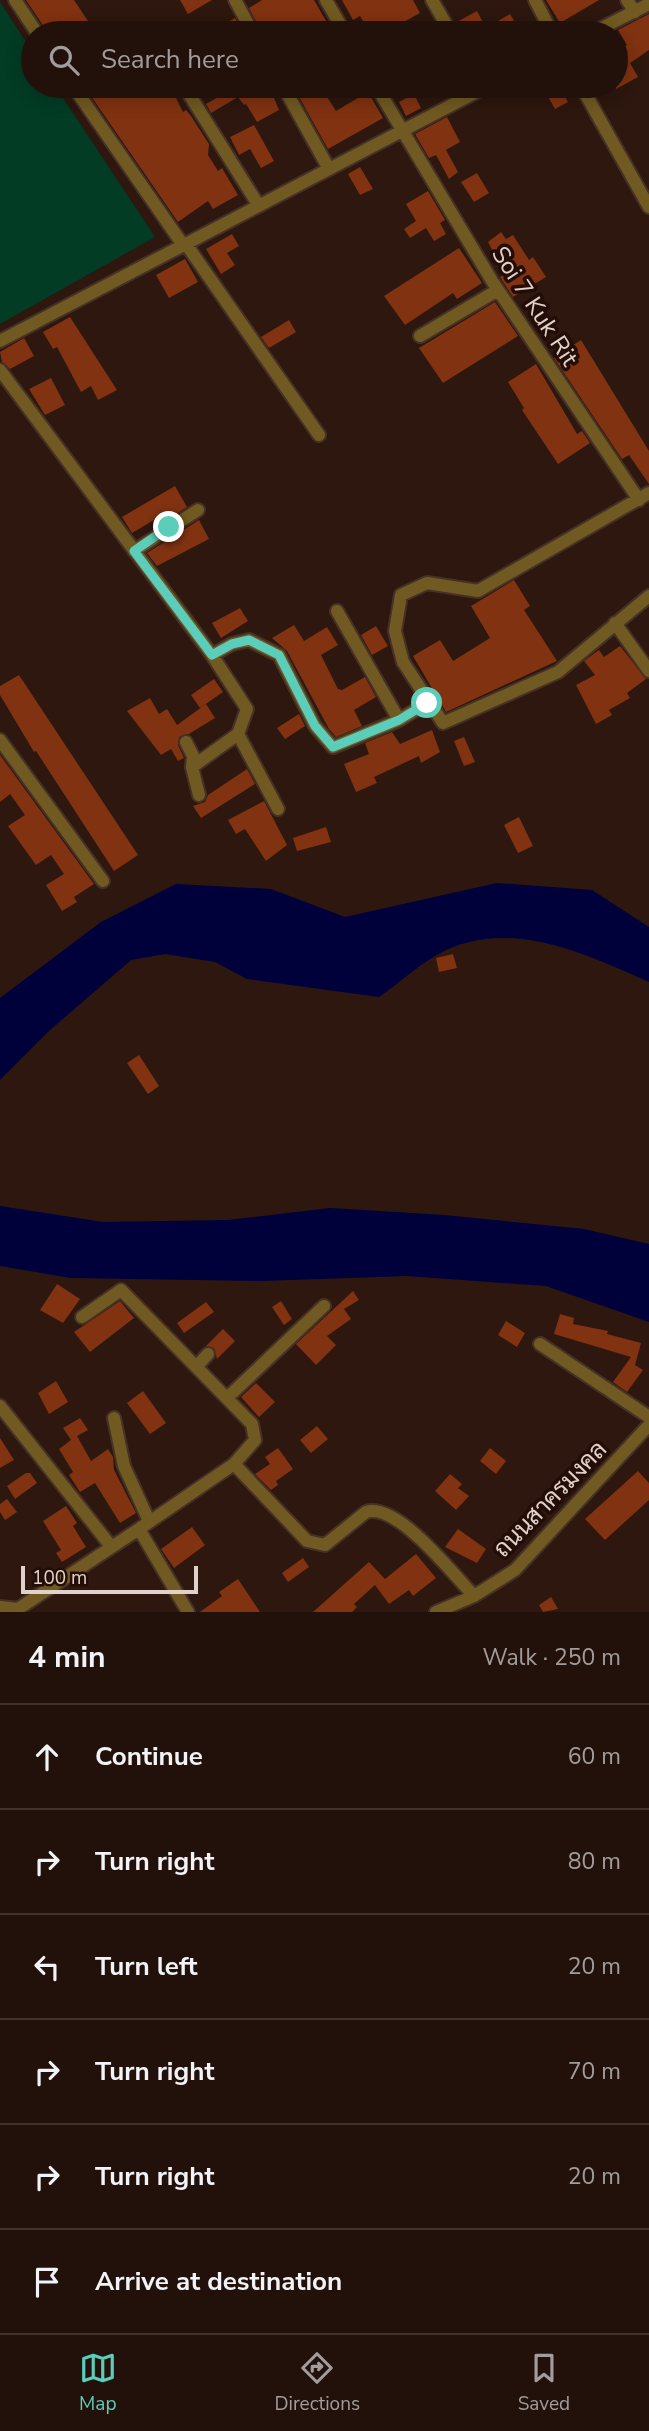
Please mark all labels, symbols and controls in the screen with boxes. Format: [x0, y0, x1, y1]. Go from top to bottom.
search box [21, 21, 628, 98]
icon: search [45, 41, 83, 79]
text: Search here [101, 42, 239, 77]
street label: Soi 7 Kuk Rit [484, 240, 586, 373]
route end [153, 511, 184, 542]
route start [411, 687, 442, 718]
street label: ถนนสาครมงคล [486, 1434, 614, 1564]
scale bar [21, 1563, 198, 1595]
text: 100 m [32, 1565, 87, 1591]
text: 4 min [28, 1637, 106, 1678]
text: Walk · 250 m [482, 1642, 621, 1673]
icon: ahead [28, 1738, 66, 1776]
text: Continue [95, 1739, 203, 1774]
text: 60 m [568, 1741, 621, 1772]
icon: right [28, 1843, 66, 1881]
text: Turn right [95, 1844, 214, 1879]
text: 80 m [568, 1846, 621, 1877]
icon: left [28, 1948, 66, 1986]
text: Turn left [95, 1949, 198, 1984]
text: 20 m [568, 1951, 621, 1982]
icon: right [28, 2053, 66, 2091]
text: Turn right [95, 2054, 214, 2089]
text: 70 m [568, 2056, 621, 2087]
icon: right [28, 2158, 66, 2196]
text: Turn right [95, 2159, 214, 2194]
text: 20 m [568, 2161, 621, 2192]
icon: arrive [28, 2263, 66, 2301]
text: Arrive at destination [95, 2264, 342, 2299]
tab: Map [79, 2349, 117, 2417]
tab: Directions [274, 2349, 360, 2417]
tab: Saved [518, 2349, 570, 2417]

